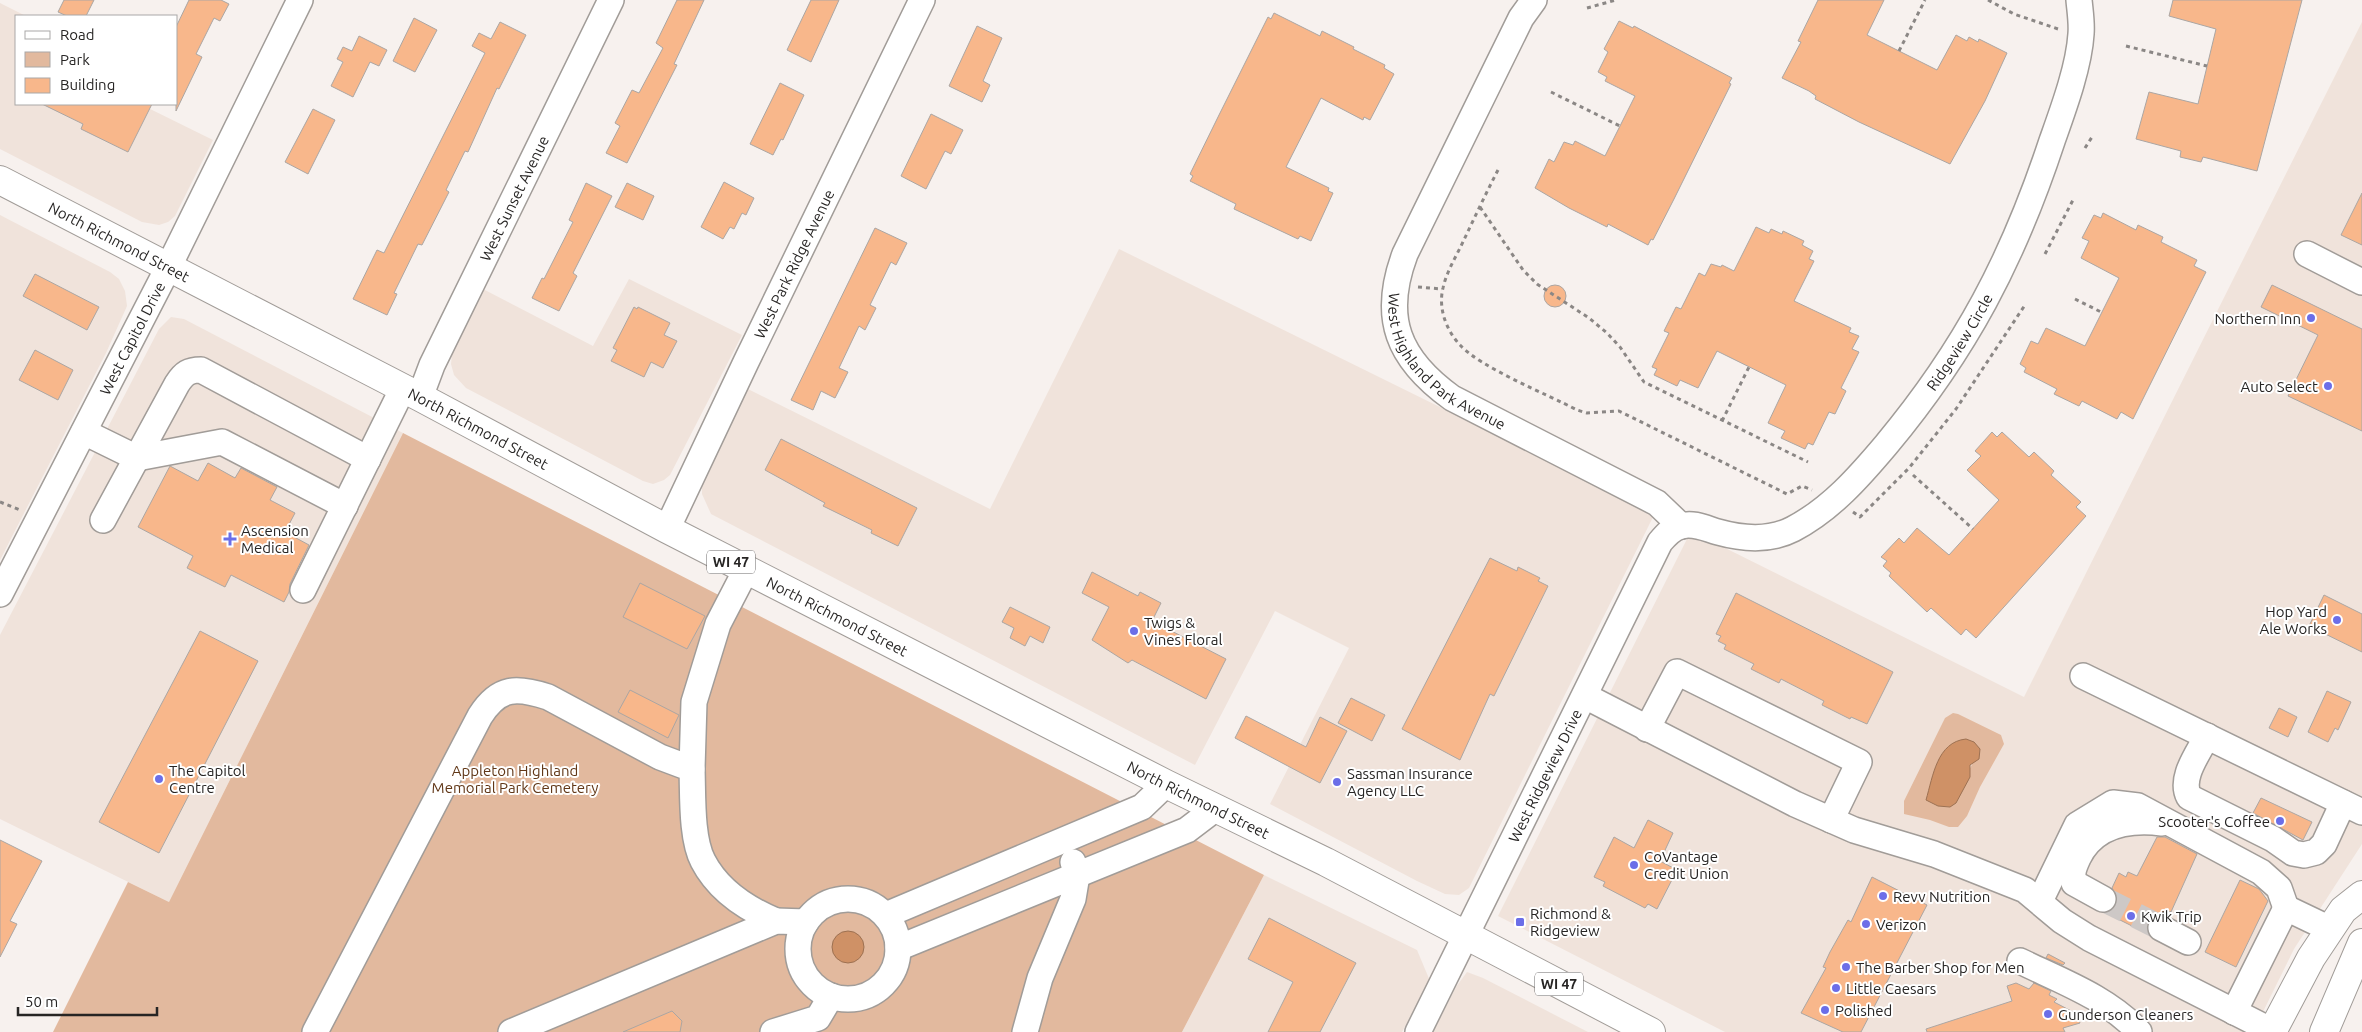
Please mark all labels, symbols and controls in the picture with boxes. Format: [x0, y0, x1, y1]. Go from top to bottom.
legend [15, 15, 178, 105]
text: Road [60, 26, 95, 43]
text: Park [60, 51, 90, 68]
text: Building [60, 76, 115, 93]
street label: West Sunset Avenue [476, 133, 552, 264]
street label: West Park Ridge Avenue [750, 186, 837, 341]
street label: North Richmond Street [46, 198, 192, 285]
street label: West Capitol Drive [96, 279, 168, 397]
street label: Ridgeview Circle [1923, 291, 1995, 394]
street label: West Highland Park Avenue [1386, 292, 1509, 433]
place label: Northern Inn [2214, 310, 2301, 327]
marker: Northern Inn [2305, 312, 2317, 324]
place label: Auto Select [2240, 378, 2318, 395]
marker: Auto Select [2322, 380, 2334, 392]
street label: North Richmond Street [406, 384, 551, 473]
place label: Ascension Medical [241, 522, 309, 556]
marker: Ascension Medical [223, 532, 237, 546]
road number: WI 47 [707, 550, 755, 574]
street label: North Richmond Street [764, 573, 911, 659]
place label: Hop Yard Ale Works [2259, 603, 2327, 637]
place label: Twigs & Vines Floral [1144, 614, 1222, 648]
marker: Hop Yard Ale Works [2331, 614, 2343, 626]
marker: Twigs & Vines Floral [1128, 625, 1140, 637]
street label: West Ridgeview Drive [1505, 706, 1585, 845]
street label: North Richmond Street [1124, 757, 1272, 842]
place label: The Capitol Centre [169, 762, 246, 796]
park label: Appleton Highland Memorial Park Cemetery [432, 762, 598, 796]
place label: Sassman Insurance Agency LLC [1347, 765, 1473, 799]
marker: The Capitol Centre [153, 773, 165, 785]
marker: Sassman Insurance Agency LLC [1331, 776, 1343, 788]
place label: Scooter's Coffee [2158, 813, 2270, 830]
marker: Scooter's Coffee [2274, 815, 2286, 827]
place label: CoVantage Credit Union [1644, 848, 1729, 882]
marker: CoVantage Credit Union [1628, 859, 1640, 871]
place label: Revv Nutrition [1893, 888, 1990, 905]
marker: Revv Nutrition [1877, 890, 1889, 902]
place label: Richmond & Ridgeview [1530, 905, 1611, 939]
place label: Kwik Trip [2141, 908, 2202, 925]
marker: Kwik Trip [2125, 910, 2137, 922]
marker: Richmond & Ridgeview [1514, 916, 1526, 928]
place label: Verizon [1876, 916, 1927, 933]
marker: Verizon [1860, 918, 1872, 930]
place label: The Barber Shop for Men [1856, 959, 2025, 976]
marker: The Barber Shop for Men [1840, 961, 1852, 973]
road number: WI 47 [1535, 972, 1583, 996]
place label: Little Caesars [1846, 980, 1936, 997]
marker: Little Caesars [1830, 982, 1842, 994]
scale bar [18, 984, 156, 1016]
text: 50 m [25, 993, 58, 1010]
place label: Polished [1835, 1002, 1892, 1019]
marker: Polished [1819, 1004, 1831, 1016]
place label: Gunderson Cleaners [2058, 1006, 2193, 1023]
marker: Gunderson Cleaners [2042, 1008, 2054, 1020]

